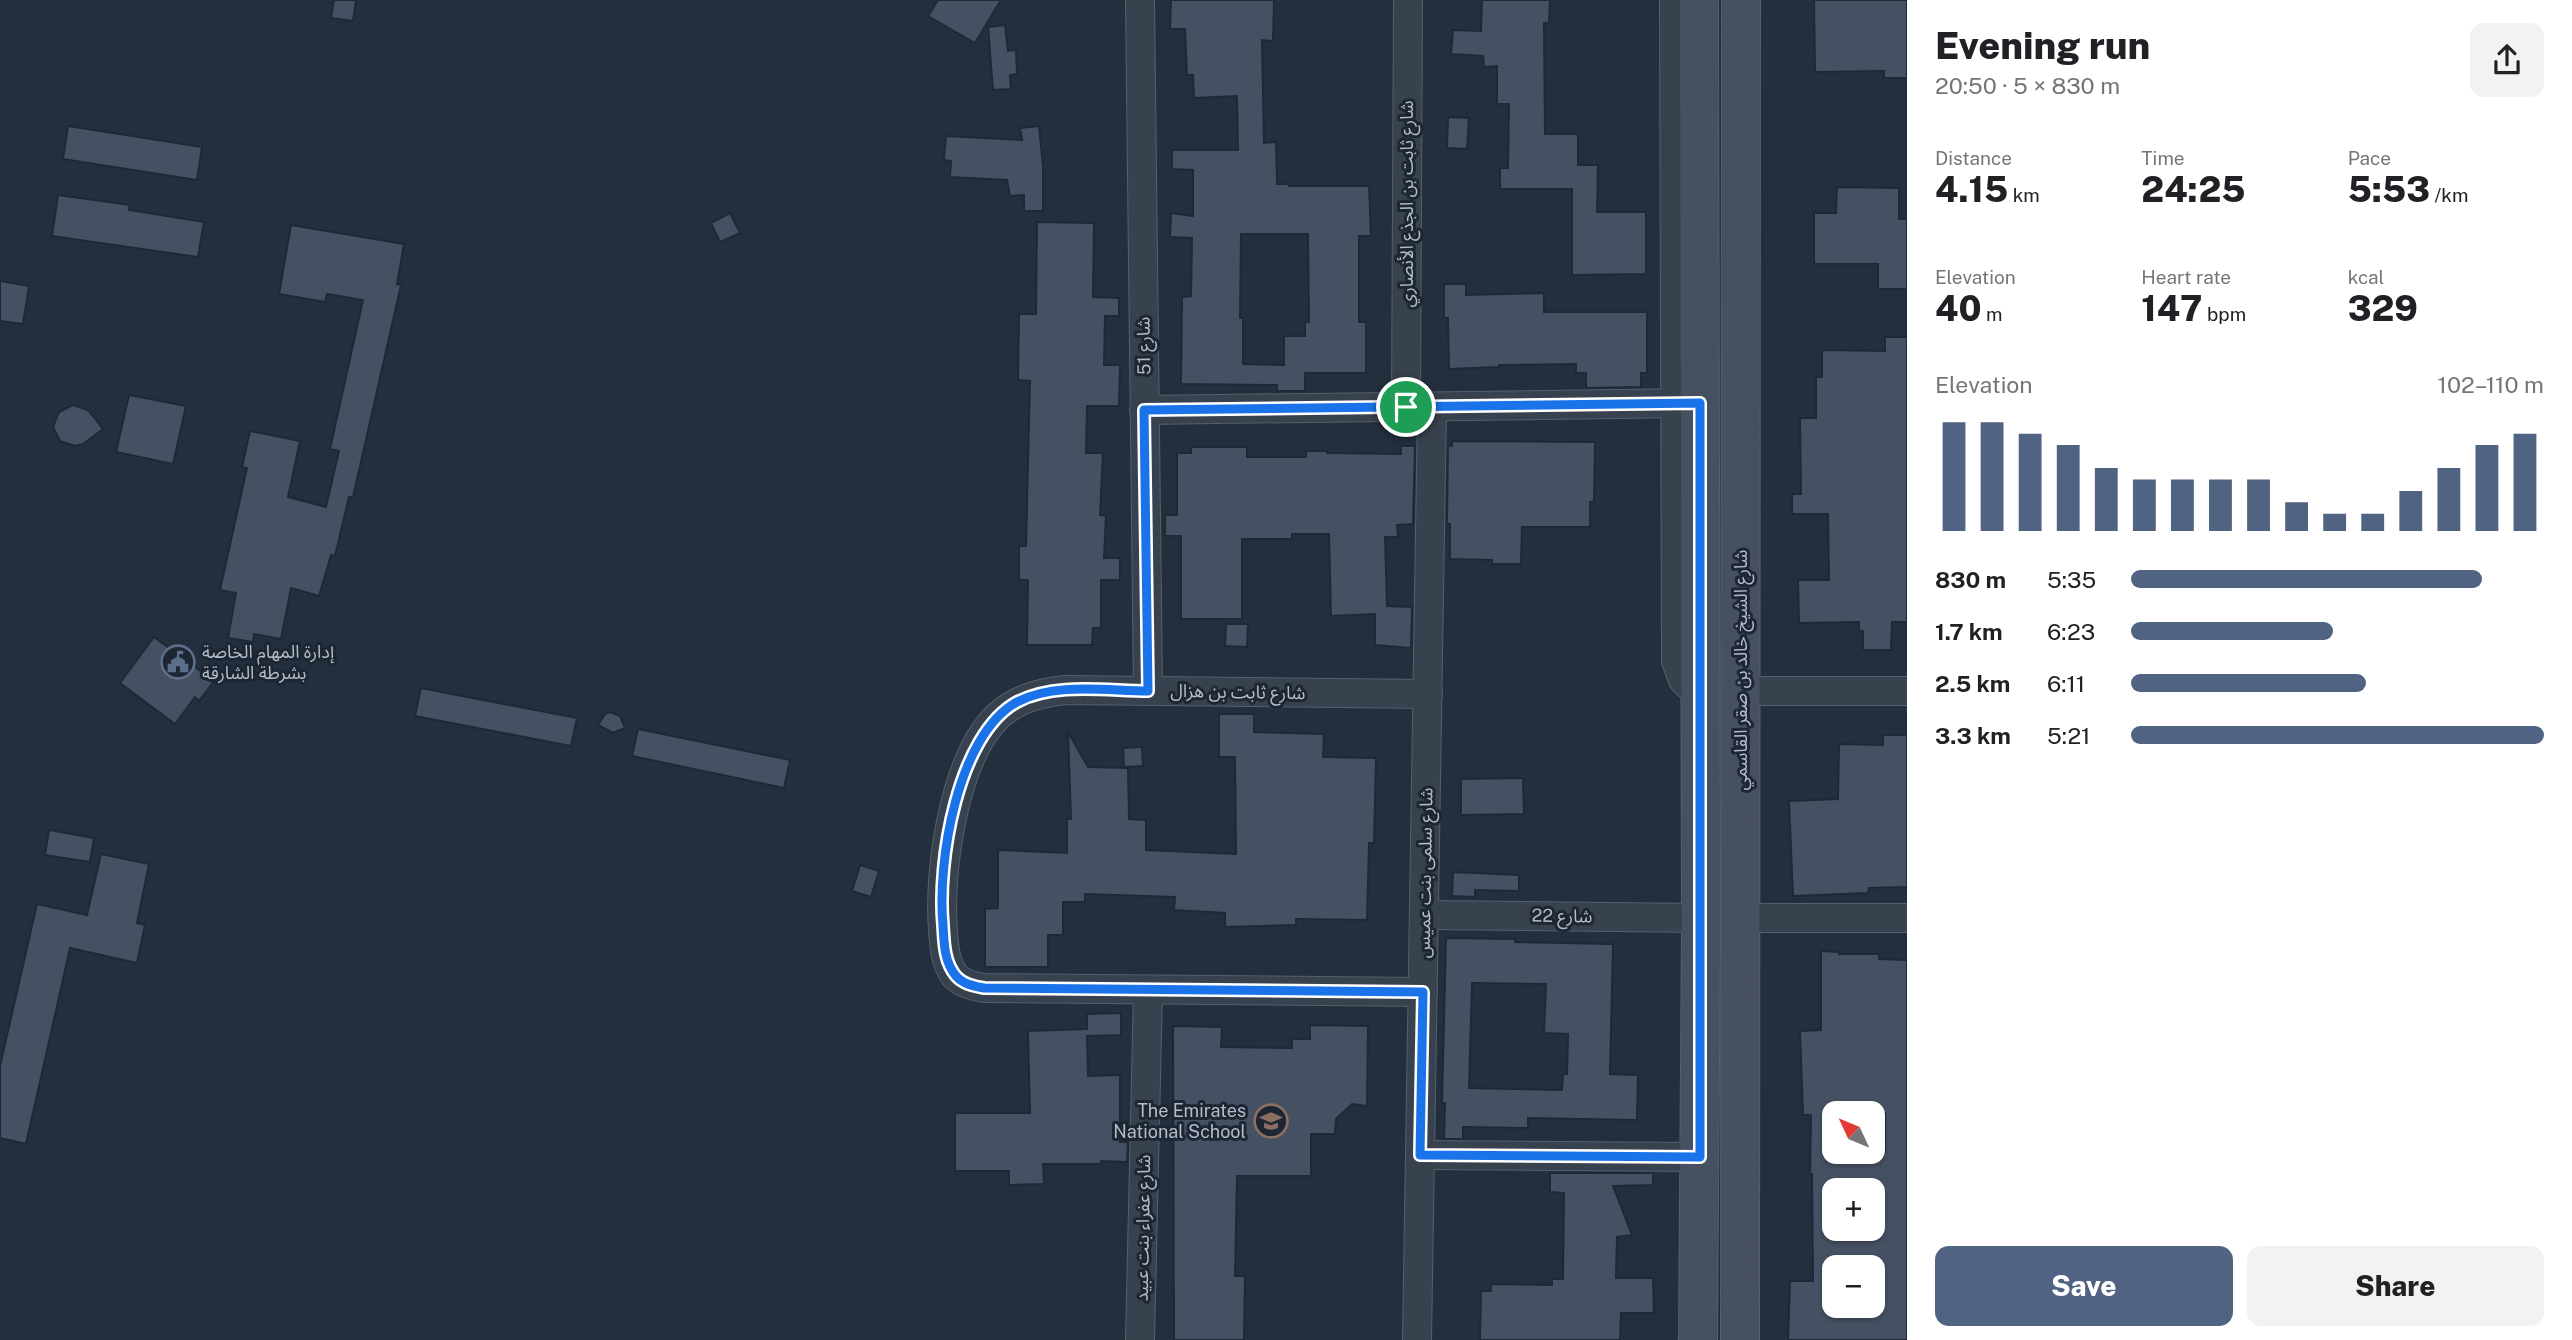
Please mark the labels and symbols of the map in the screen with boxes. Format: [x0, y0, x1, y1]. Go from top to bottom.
street label: شارع ثابت بن الجذع الأنصاري [1396, 100, 1421, 308]
street label: شارع 51 [1132, 317, 1159, 375]
pin [1376, 377, 1436, 437]
street label: شارع الشيخ خالد بن صقر القاسمي [1730, 550, 1755, 790]
place label: إدارة المهام الخاصة بشرطة الشارقة [202, 641, 334, 684]
public building icon: إدارة المهام الخاصة بشرطة الشارقة [159, 643, 197, 681]
street label: شارع ثابت بن هزال [1170, 680, 1306, 707]
street label: شارع سلمى بنت عميس [1413, 787, 1440, 959]
street label: شارع 22 [1531, 904, 1593, 931]
place label: The Emirates National School [1113, 1100, 1246, 1142]
north arrow [1822, 1101, 1885, 1164]
school or university icon: The Emirates National School [1252, 1102, 1290, 1140]
street label: شارع عفراء بنت عبيد [1131, 1154, 1158, 1302]

